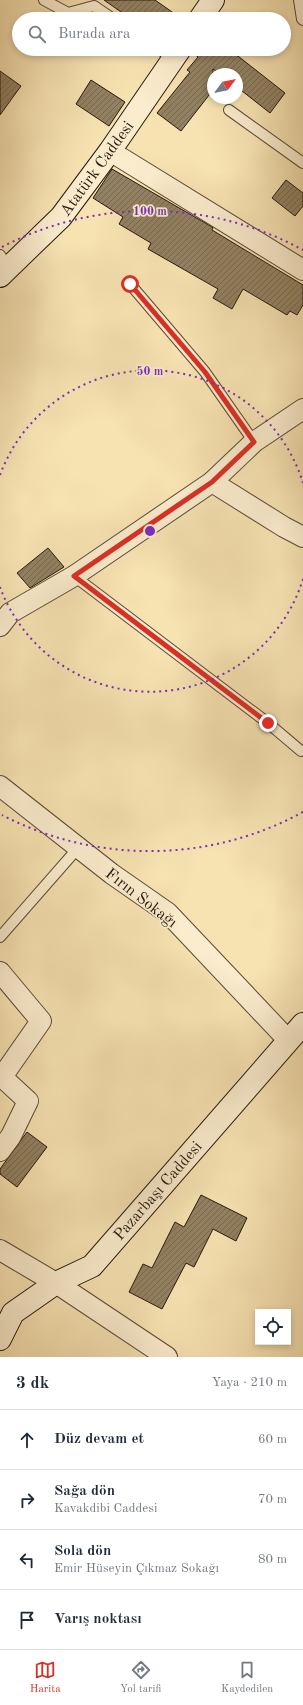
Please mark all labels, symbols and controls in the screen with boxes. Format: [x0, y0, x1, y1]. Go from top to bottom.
search box [12, 12, 291, 56]
icon: search [26, 23, 48, 45]
text: Burada ara [58, 27, 130, 42]
north arrow [207, 68, 243, 104]
street label: Atatürk Caddesi [58, 119, 137, 220]
text: 100 m [133, 206, 167, 218]
route start [121, 275, 139, 293]
text: 50 m [137, 365, 164, 378]
centre of rings [143, 524, 157, 538]
route end [259, 714, 277, 732]
street label: Fırın Sokağı [102, 866, 180, 931]
street label: Pazarbaşı Caddesi [111, 1139, 206, 1244]
map controls [255, 1309, 291, 1345]
button: locate [255, 1309, 291, 1345]
text: 3 dk [16, 1375, 49, 1392]
text: Yaya · 210 m [212, 1376, 287, 1389]
icon: ahead [16, 1429, 38, 1451]
text: Düz devam et [54, 1432, 144, 1447]
text: 60 m [258, 1433, 287, 1446]
text: Sağa dön [54, 1484, 115, 1499]
icon: right [16, 1489, 38, 1511]
text: 70 m [258, 1493, 287, 1506]
text: Kavakdibi Caddesi [54, 1502, 157, 1515]
text: Sola dön [54, 1544, 111, 1559]
icon: left [16, 1549, 38, 1571]
text: 80 m [258, 1553, 287, 1566]
text: Emir Hüseyin Çıkmaz Sokağı [54, 1562, 219, 1575]
icon: arrive [16, 1609, 38, 1631]
text: Varış noktası [54, 1612, 142, 1627]
tab: Harita [30, 1659, 61, 1697]
tab: Yol tarifi [120, 1659, 161, 1697]
tab: Kaydedilen [221, 1659, 273, 1697]

